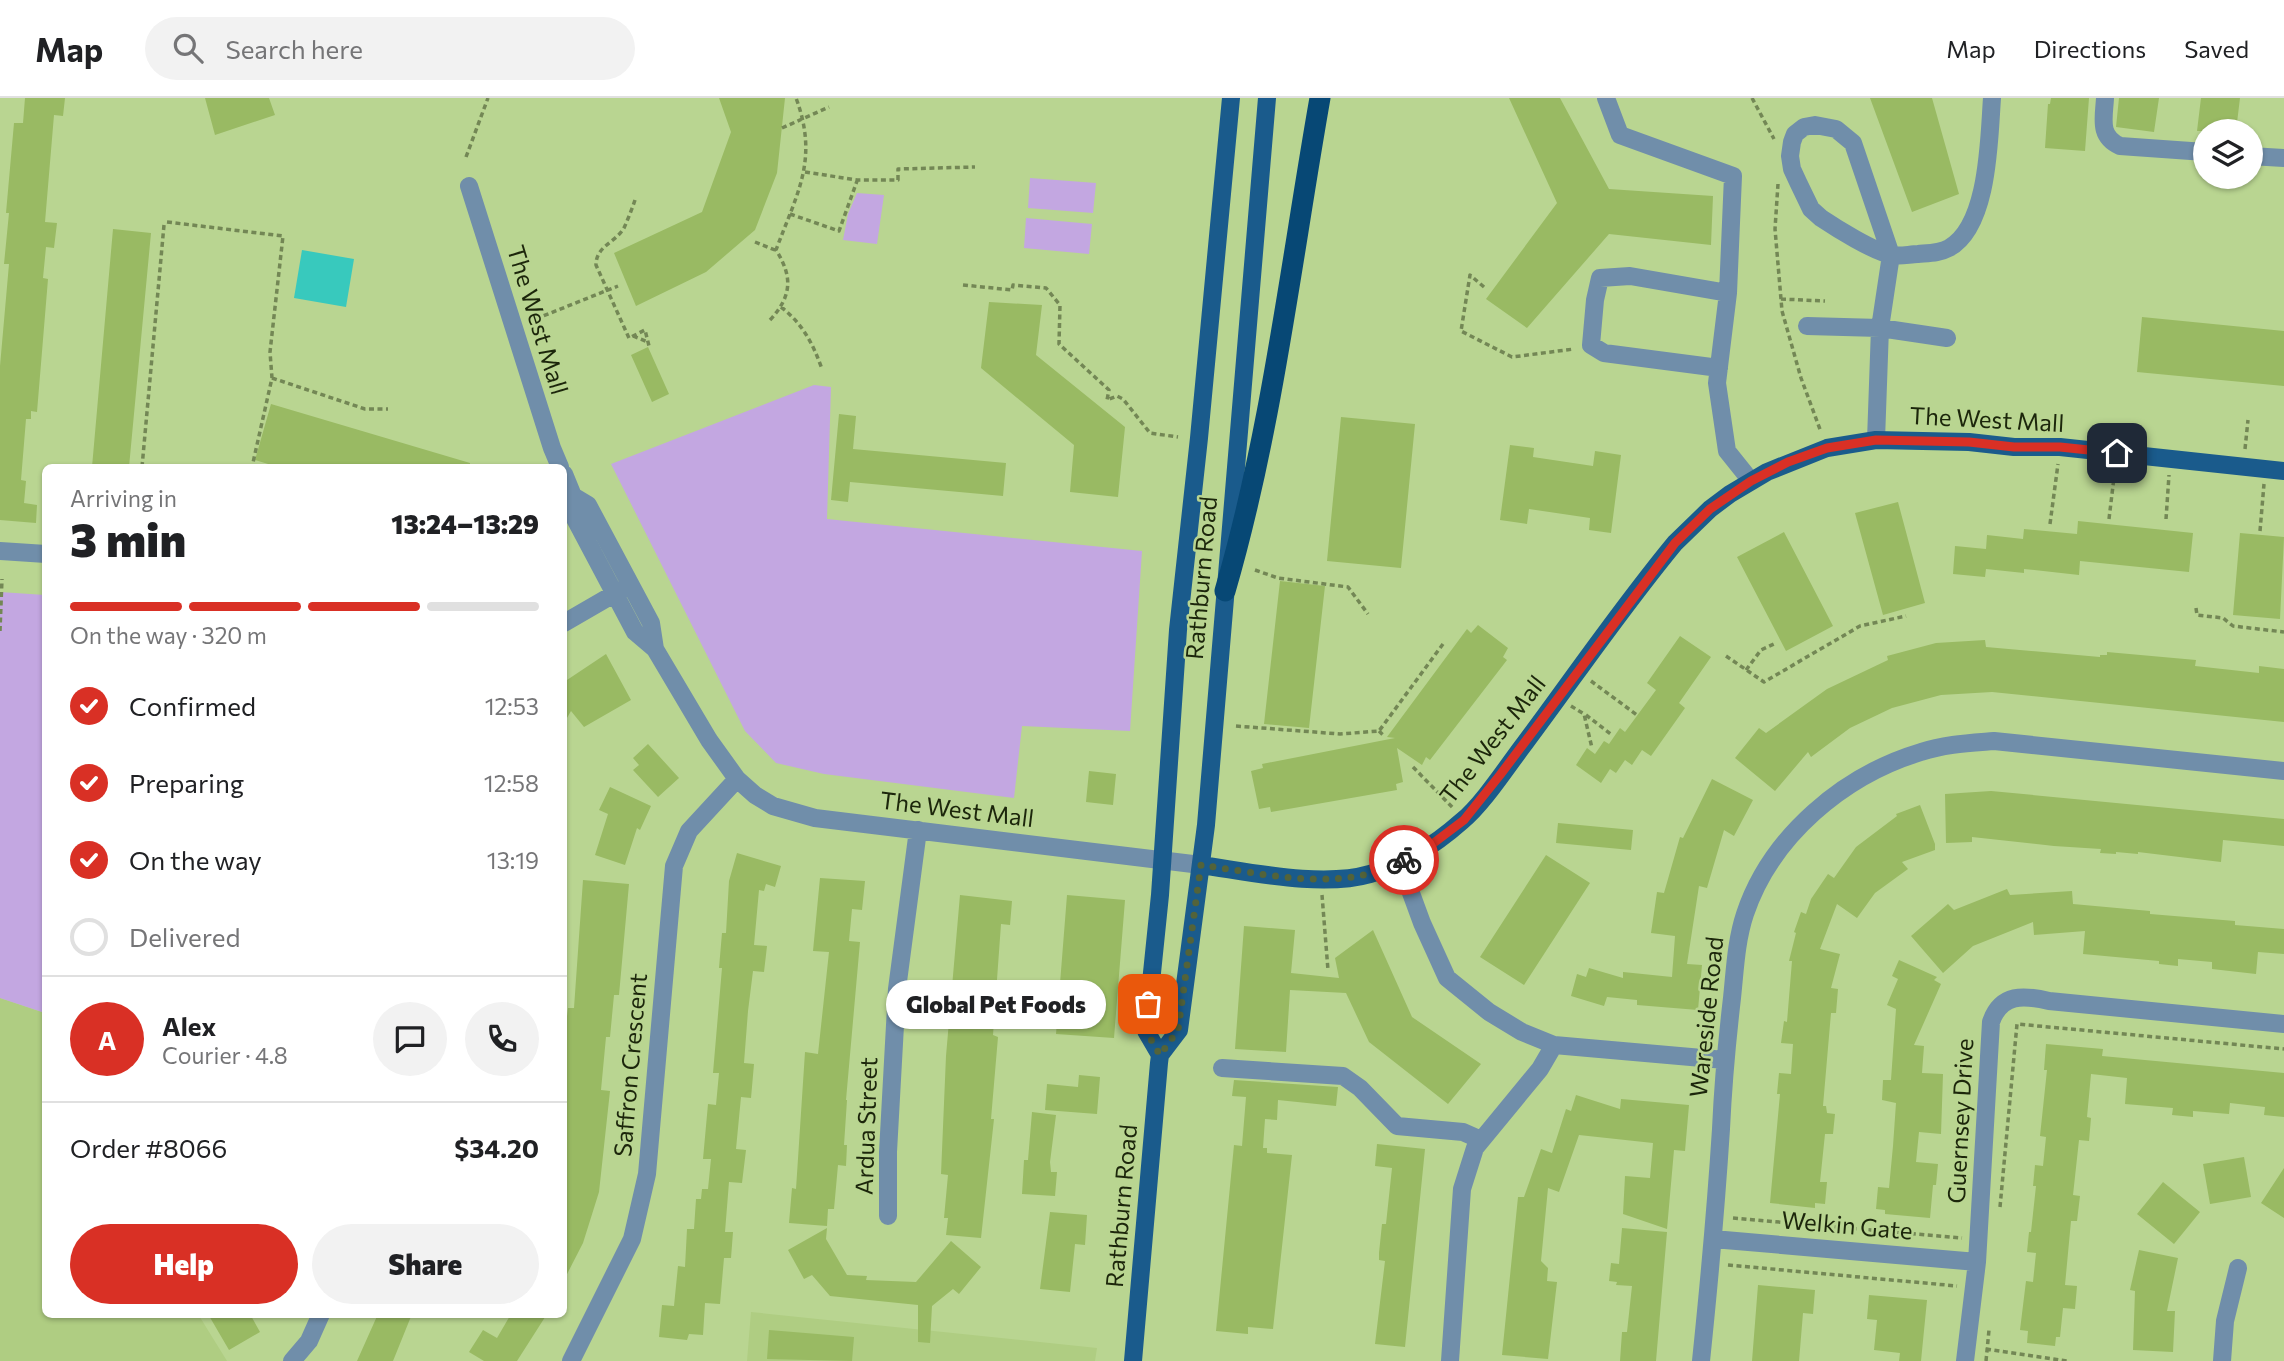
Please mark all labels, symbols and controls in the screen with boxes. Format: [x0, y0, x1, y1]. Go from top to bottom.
search box [145, 17, 635, 80]
text: Map [35, 28, 103, 69]
icon: search [169, 29, 207, 67]
text: Search here [225, 33, 363, 64]
text: Map [1946, 34, 1996, 63]
text: Directions [2034, 34, 2146, 63]
text: Saved [2184, 34, 2249, 63]
map controls [2193, 119, 2263, 189]
button: layers [2193, 119, 2263, 189]
street label: The West Mall [502, 241, 575, 398]
street label: The West Mall [1909, 400, 2065, 437]
pin [2087, 423, 2147, 483]
icon: home [2098, 434, 2136, 472]
text: Arriving in [70, 484, 177, 512]
street label: Rathburn Road [1179, 495, 1222, 661]
text: 13:24–13:29 [391, 508, 539, 539]
text: 3 min [70, 510, 186, 566]
text: On the way · 320 m [70, 621, 267, 649]
street label: The West Mall [1433, 669, 1551, 809]
icon: check [70, 687, 108, 725]
text: Confirmed [129, 690, 256, 721]
text: 12:53 [485, 692, 539, 720]
icon: check [70, 764, 108, 802]
text: Preparing [129, 767, 244, 798]
text: 12:58 [484, 769, 539, 797]
street label: The West Mall [879, 785, 1036, 832]
courier [1369, 825, 1439, 895]
icon: check [70, 841, 108, 879]
icon: bike [1385, 841, 1423, 879]
text: On the way [129, 844, 262, 875]
text: 13:19 [487, 846, 539, 874]
text: Delivered [129, 921, 240, 952]
street label: Wareside Road [1683, 935, 1728, 1099]
street label: Saffron Crescent [607, 972, 652, 1158]
pin [1118, 974, 1178, 1034]
callout: Global Pet Foods [886, 979, 1106, 1028]
icon: bag [1129, 985, 1167, 1023]
text: Global Pet Foods [906, 990, 1086, 1018]
button: chat [373, 1002, 447, 1076]
button: phone [465, 1002, 539, 1076]
text: Alex [162, 1010, 216, 1041]
text: A [98, 1024, 116, 1055]
street label: Guernsey Drive [1941, 1038, 1978, 1204]
text: Courier · 4.8 [162, 1041, 288, 1069]
street label: Ardua Street [849, 1056, 882, 1195]
street label: Rathburn Road [1099, 1123, 1142, 1289]
text: Order #8066 [70, 1132, 227, 1163]
text: $34.20 [454, 1132, 539, 1163]
street label: Welkin Gate [1780, 1204, 1914, 1245]
button: Help [70, 1224, 298, 1304]
button: Share [312, 1224, 539, 1304]

